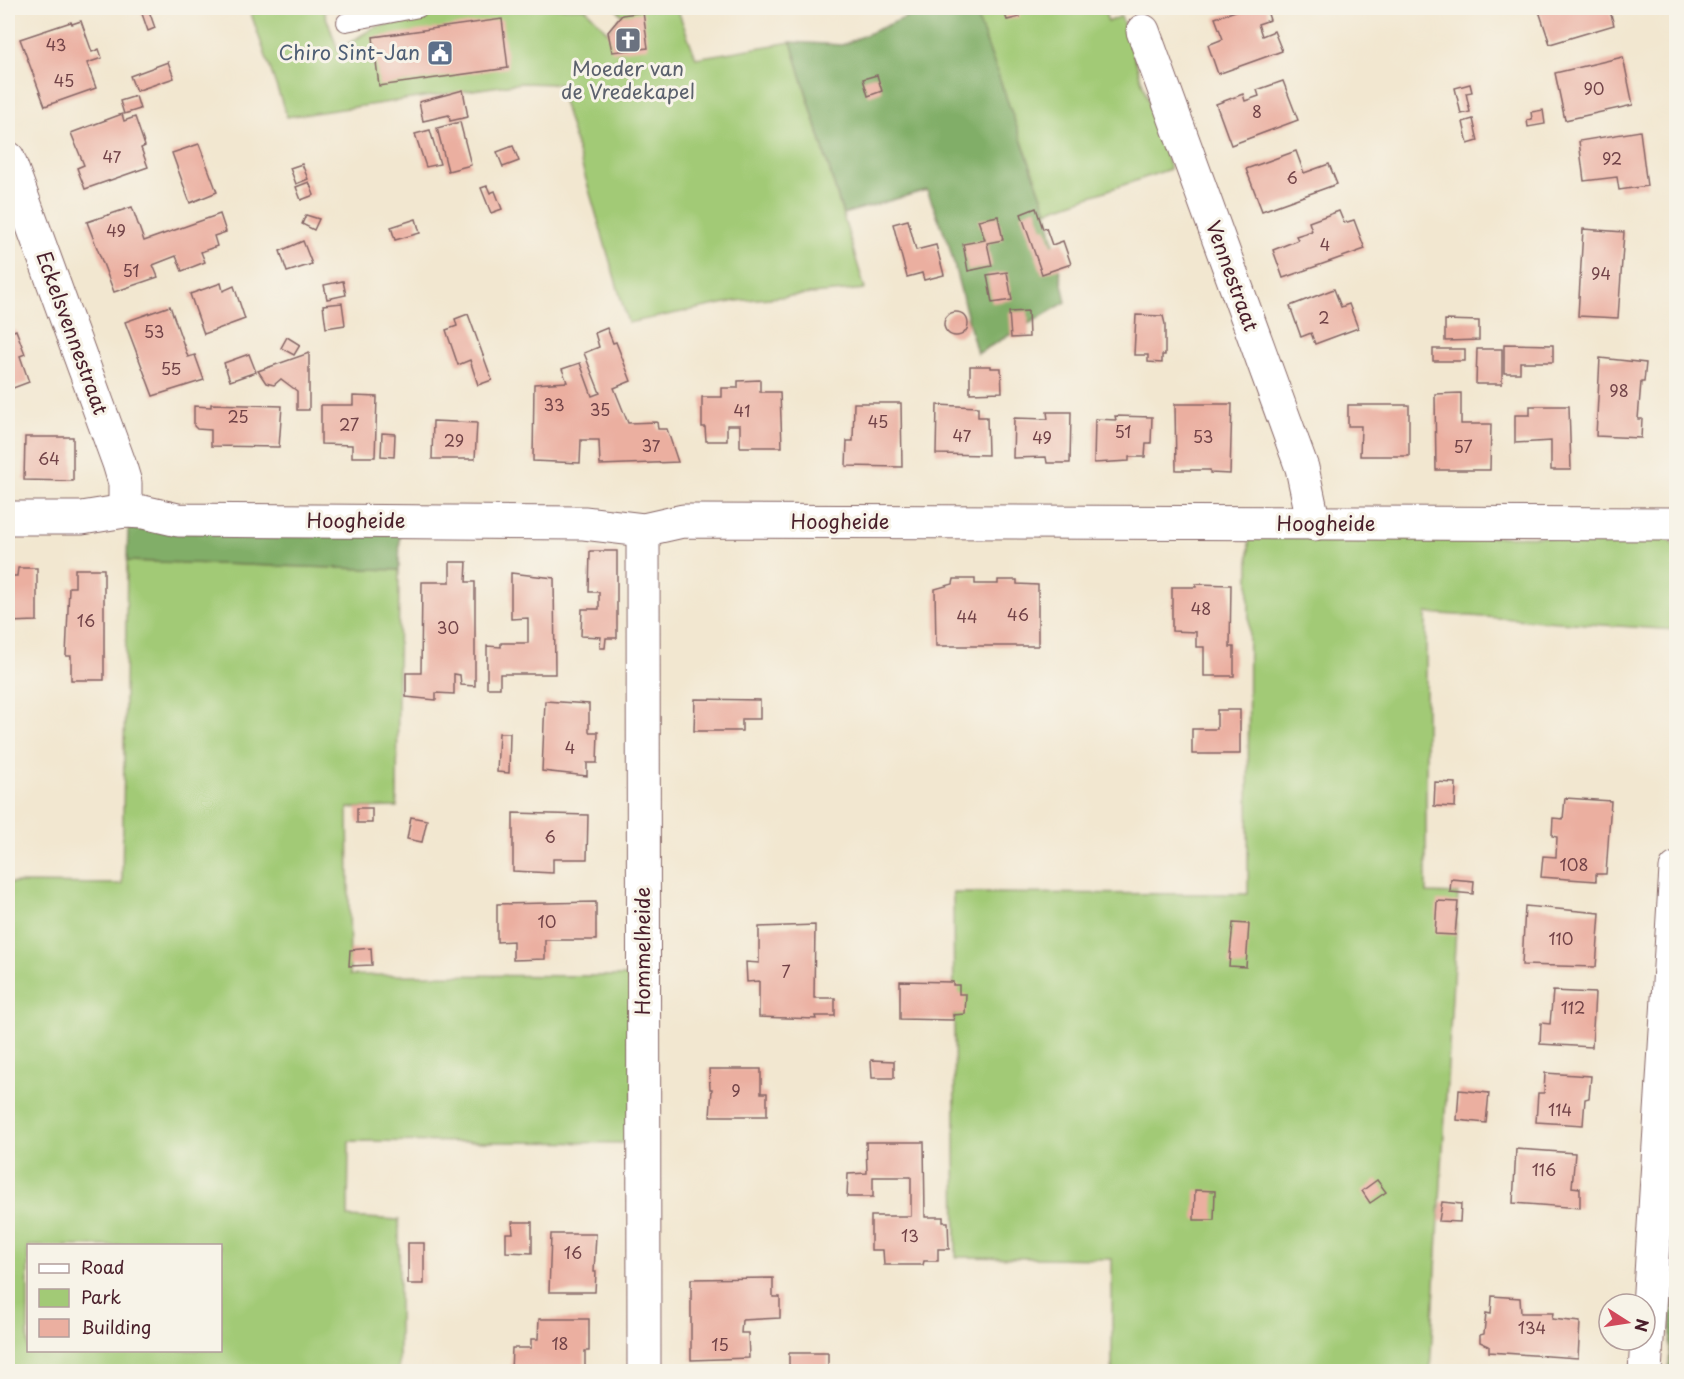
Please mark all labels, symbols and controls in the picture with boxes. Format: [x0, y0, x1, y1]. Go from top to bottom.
church icon: Moeder van de Vredekapel [613, 25, 643, 55]
house number: 43 [46, 32, 66, 56]
place label: Chiro Sint-Jan [279, 37, 420, 67]
public building icon: Chiro Sint-Jan [425, 38, 455, 68]
place label: Moeder van de Vredekapel [561, 53, 695, 106]
house number: 45 [54, 68, 74, 92]
house number: 90 [1583, 76, 1605, 100]
house number: 8 [1252, 99, 1262, 123]
house number: 47 [103, 144, 122, 168]
house number: 92 [1602, 146, 1622, 170]
house number: 6 [1286, 165, 1298, 189]
street label: Vennestraat [1199, 216, 1267, 335]
house number: 49 [106, 218, 126, 242]
house number: 4 [1320, 232, 1330, 256]
street label: Eckelsvennestraat [29, 247, 117, 419]
house number: 51 [122, 258, 140, 282]
house number: 94 [1591, 261, 1611, 285]
house number: 2 [1318, 305, 1330, 329]
house number: 53 [144, 319, 164, 343]
house number: 55 [161, 356, 181, 380]
house number: 98 [1609, 378, 1629, 402]
house number: 33 [543, 392, 565, 416]
house number: 35 [590, 397, 610, 421]
house number: 41 [734, 398, 750, 422]
house number: 25 [227, 404, 249, 428]
house number: 45 [868, 409, 888, 433]
house number: 27 [339, 412, 359, 436]
house number: 51 [1114, 419, 1132, 443]
house number: 47 [953, 423, 972, 447]
house number: 53 [1193, 424, 1213, 448]
house number: 49 [1032, 425, 1052, 449]
house number: 29 [444, 428, 464, 452]
house number: 37 [642, 433, 661, 457]
house number: 57 [1453, 434, 1473, 458]
house number: 64 [38, 446, 60, 470]
street label: Hoogheide [307, 505, 405, 535]
street label: Hoogheide [791, 506, 889, 536]
street label: Hoogheide [1277, 508, 1375, 538]
house number: 48 [1191, 596, 1211, 620]
house number: 46 [1007, 602, 1029, 626]
house number: 44 [956, 604, 978, 628]
house number: 16 [77, 608, 95, 632]
house number: 30 [437, 615, 459, 639]
house number: 4 [565, 735, 575, 759]
house number: 6 [544, 824, 556, 848]
house number: 108 [1560, 852, 1588, 876]
street label: Hommelheide [627, 887, 657, 1015]
house number: 10 [538, 909, 556, 933]
house number: 110 [1548, 926, 1574, 950]
house number: 7 [781, 959, 791, 983]
house number: 112 [1561, 995, 1585, 1019]
house number: 9 [731, 1078, 741, 1102]
house number: 114 [1548, 1097, 1572, 1121]
house number: 116 [1532, 1157, 1556, 1181]
house number: 13 [901, 1223, 919, 1247]
house number: 16 [564, 1240, 582, 1264]
legend [27, 1244, 222, 1352]
text: Road [81, 1253, 125, 1280]
text: Park [81, 1283, 121, 1310]
north arrow [1597, 1292, 1657, 1352]
text: Building [81, 1313, 151, 1340]
house number: 134 [1518, 1315, 1546, 1339]
text: N [1630, 1317, 1656, 1334]
house number: 18 [551, 1331, 569, 1355]
house number: 15 [711, 1332, 729, 1356]

